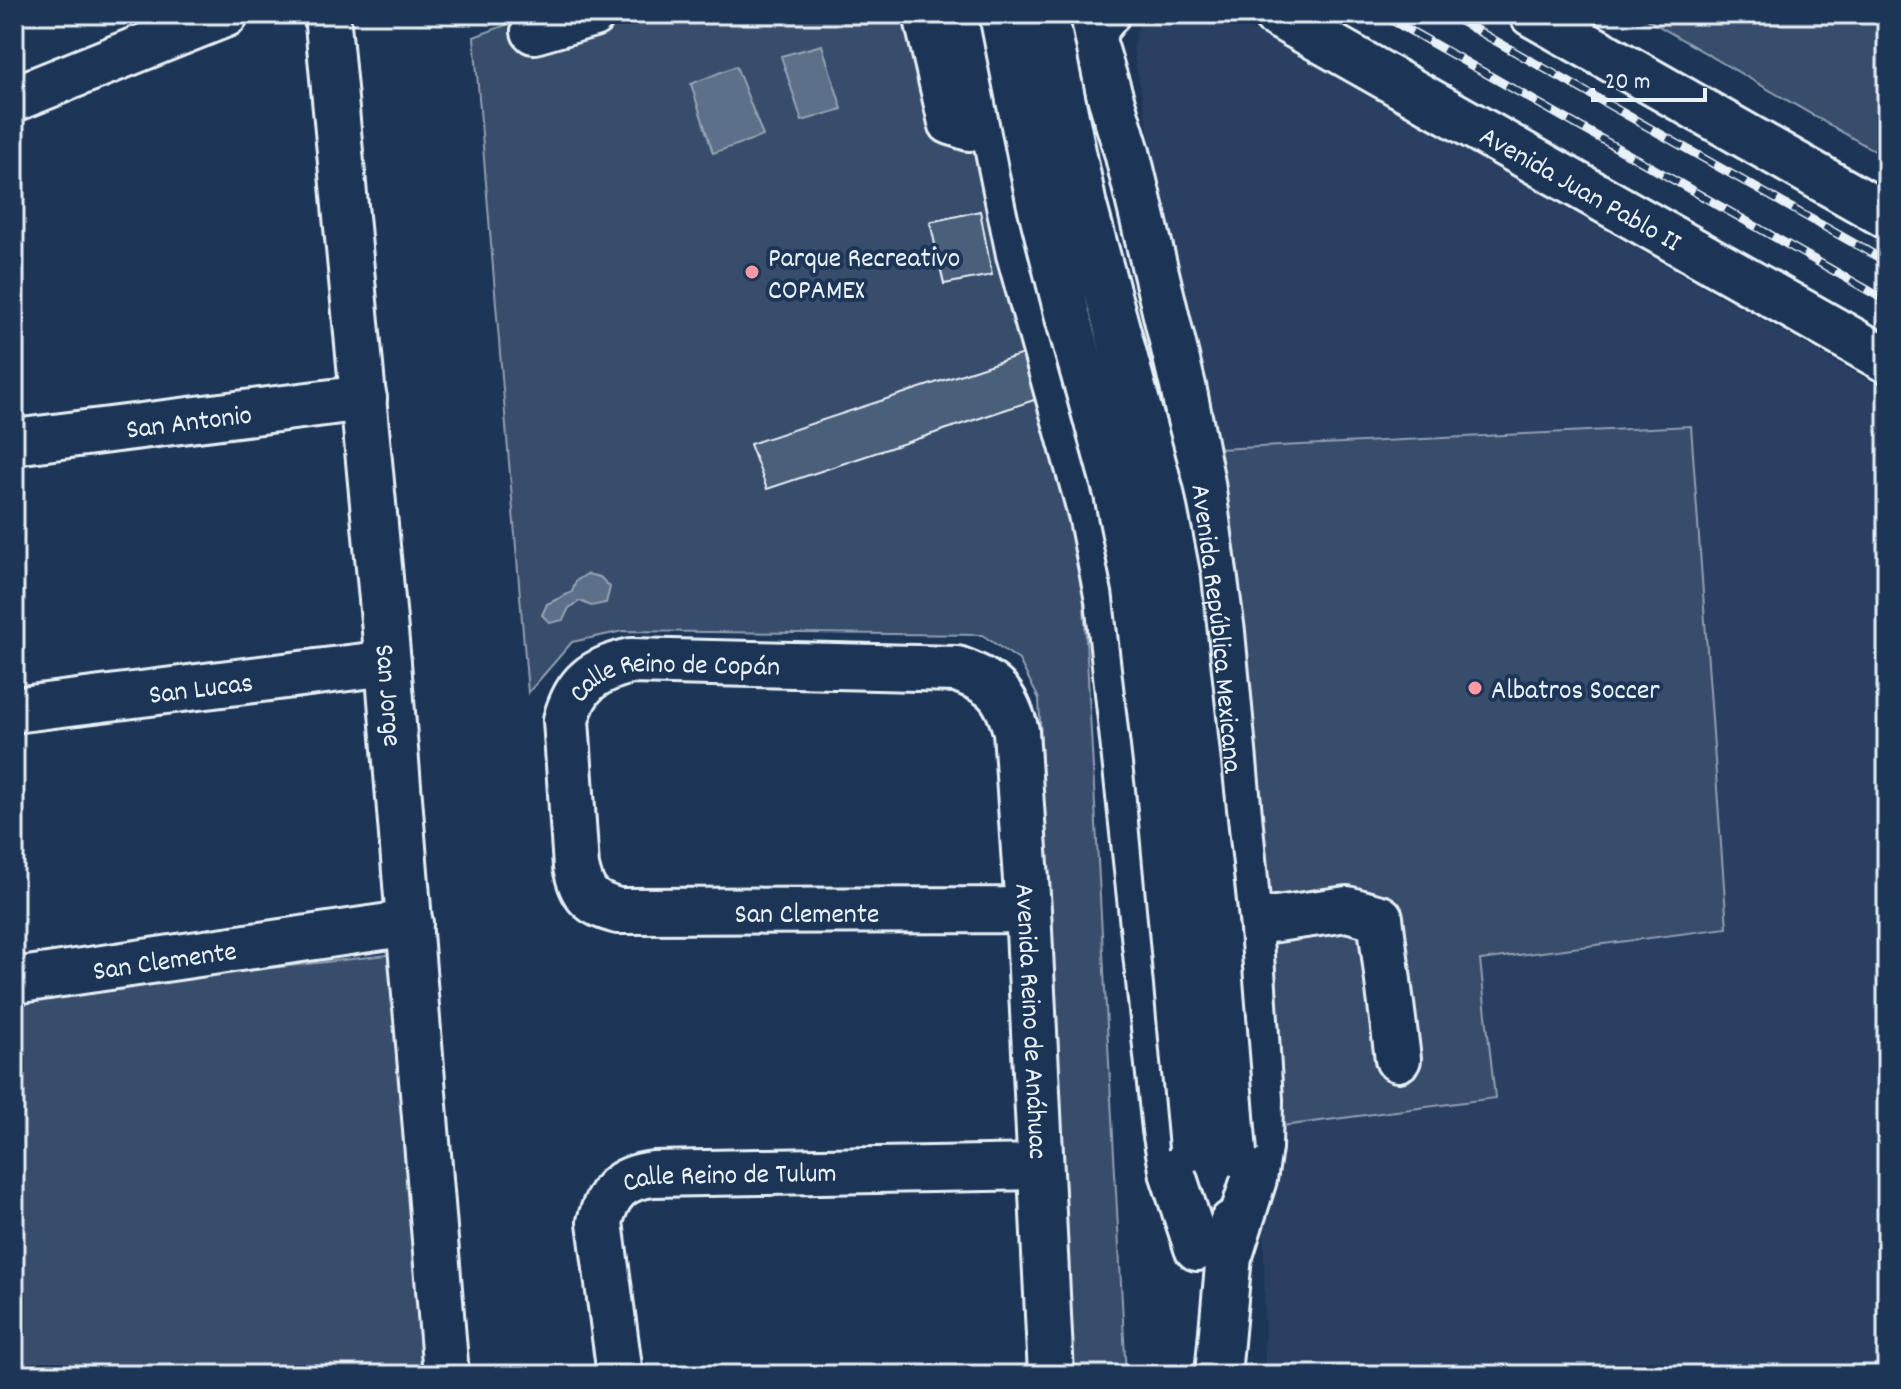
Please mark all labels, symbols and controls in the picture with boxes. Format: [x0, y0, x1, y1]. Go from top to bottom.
scale bar [1593, 52, 1705, 102]
text: 20 m [1605, 66, 1651, 100]
street label: Avenida Juan Pablo II [1471, 119, 1687, 265]
place label: Parque Recreativo COPAMEX [768, 241, 960, 313]
marker: Parque Recreativo COPAMEX [743, 263, 761, 281]
street label: San Antonio [124, 397, 254, 453]
street label: Avenida República Mexicana [1177, 482, 1250, 776]
street label: San Jorge [361, 643, 410, 748]
street label: Calle Reino de Copán [561, 646, 781, 712]
street label: San Lucas [147, 665, 256, 718]
place label: Albatros Soccer [1491, 673, 1660, 713]
marker: Albatros Soccer [1466, 679, 1484, 697]
street label: Avenida Reino de Anáhuac [1001, 882, 1055, 1160]
street label: San Clemente [735, 897, 879, 937]
street label: San Clemente [91, 934, 240, 994]
street label: Calle Reino de Tulum [617, 1156, 837, 1206]

